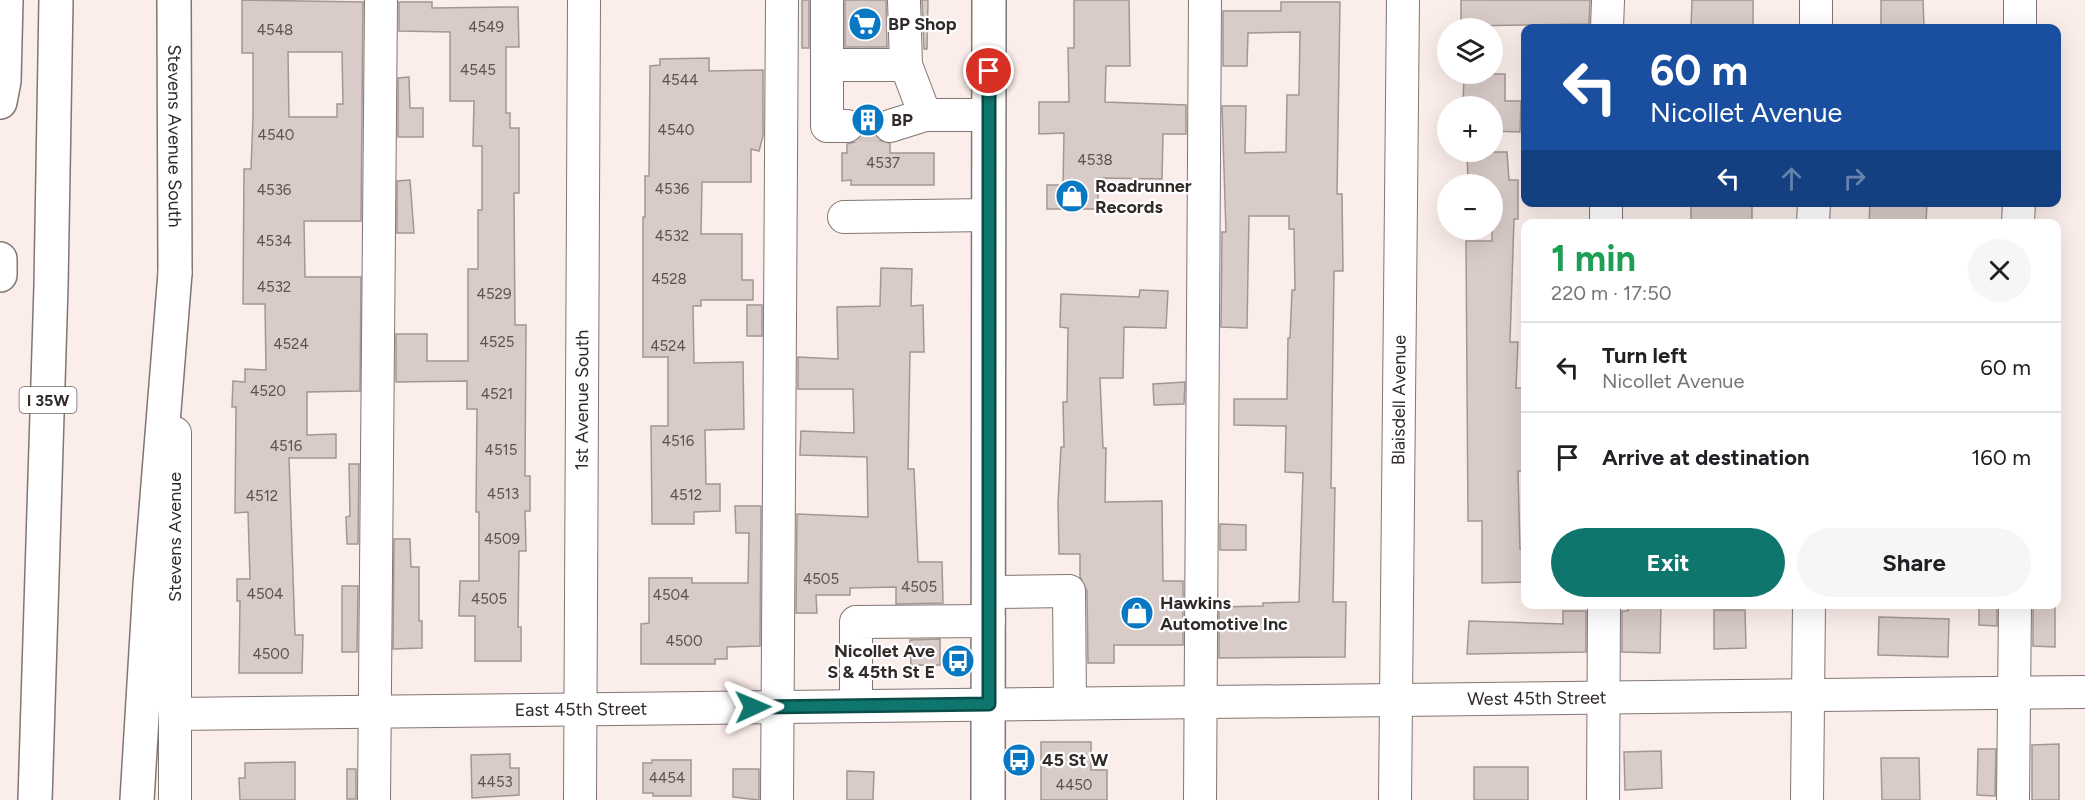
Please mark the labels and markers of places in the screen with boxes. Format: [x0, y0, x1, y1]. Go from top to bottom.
supermarket icon: BP Shop [847, 6, 883, 42]
place label: BP Shop [888, 13, 957, 35]
pin [963, 45, 1014, 96]
building icon: BP [850, 102, 886, 138]
place label: BP [891, 109, 913, 131]
place label: Roadrunner Records [1095, 175, 1192, 218]
shop icon: Roadrunner Records [1054, 178, 1090, 214]
place label: Hawkins Automotive Inc [1160, 592, 1288, 635]
shop icon: Hawkins Automotive Inc [1119, 595, 1155, 631]
place label: Nicollet Ave S & 45th St E [827, 640, 935, 683]
bus stop icon: Nicollet Ave S & 45th St E [940, 643, 976, 679]
bus stop icon: 45 St W [1001, 742, 1037, 778]
place label: 45 St W [1042, 749, 1109, 771]

